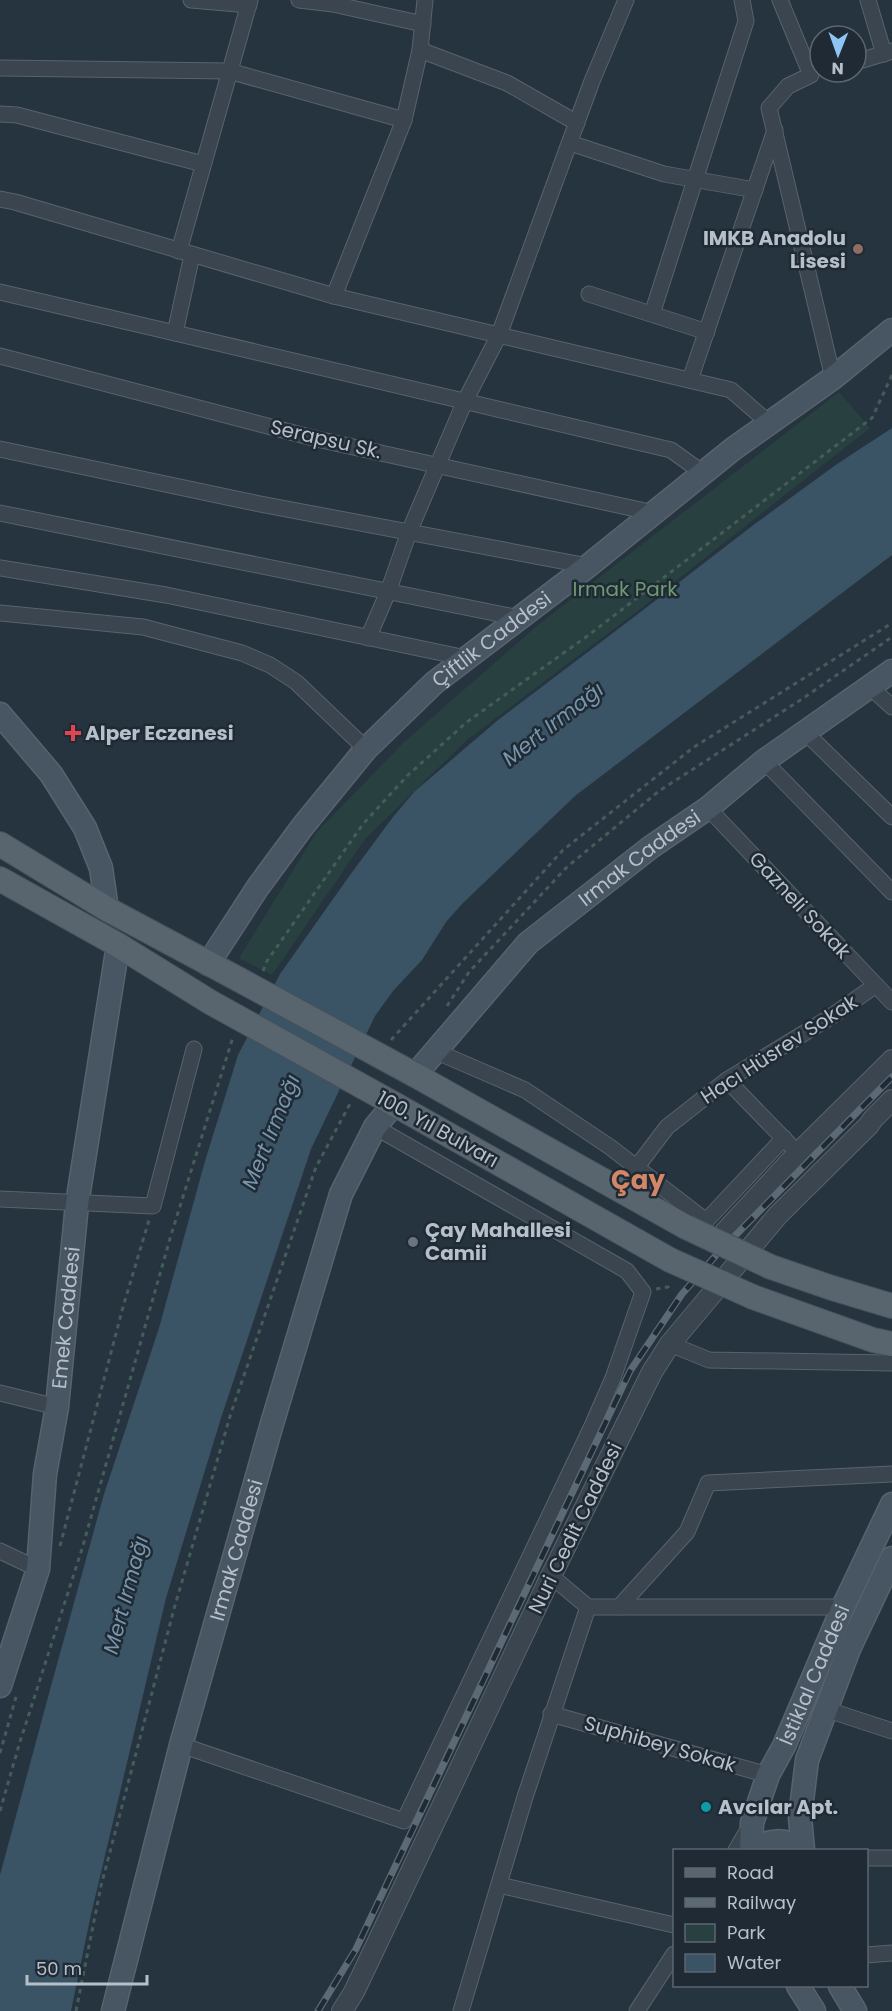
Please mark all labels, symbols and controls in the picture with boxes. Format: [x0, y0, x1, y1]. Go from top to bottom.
north arrow [808, 24, 868, 84]
text: N [832, 57, 844, 80]
place label: IMKB Anadolu Lisesi [703, 224, 846, 275]
marker: IMKB Anadolu Lisesi [851, 242, 865, 256]
street label: Serapsu Sk. [268, 413, 384, 465]
park label: Irmak Park [573, 575, 678, 603]
street label: Çiftlik Caddesi [426, 585, 557, 694]
water label: Mert Irmağı [496, 675, 609, 772]
place label: Alper Eczanesi [85, 719, 234, 747]
marker: Alper Eczanesi [66, 726, 80, 740]
street label: Irmak Caddesi [572, 803, 706, 913]
street label: Gazneli Sokak [743, 845, 858, 965]
street label: Hacı Hüsrev Sokak [695, 987, 863, 1110]
water label: Mert Irmağı [234, 1070, 307, 1193]
street label: 100. Yıl Bulvarı [372, 1084, 504, 1174]
district label: Çay [611, 1162, 666, 1198]
place label: Çay Mahallesi Camii [425, 1216, 571, 1267]
marker: Çay Mahallesi Camii [406, 1235, 420, 1249]
street label: Emek Caddesi [45, 1245, 87, 1390]
street label: Nuri Cedit Caddesi [521, 1438, 629, 1618]
street label: Irmak Caddesi [203, 1476, 269, 1624]
water label: Mert Irmağı [96, 1533, 155, 1657]
street label: İstiklal Caddesi [772, 1600, 856, 1750]
street label: Suphibey Sokak [581, 1709, 740, 1779]
place label: Avcılar Apt. [718, 1793, 838, 1821]
marker: Avcılar Apt. [699, 1800, 713, 1814]
legend [673, 1849, 868, 1987]
text: Road [727, 1860, 774, 1885]
text: Railway [727, 1890, 796, 1915]
text: Park [727, 1920, 766, 1945]
scale bar [27, 1948, 147, 1986]
text: Water [727, 1950, 781, 1975]
text: 50 m [36, 1956, 82, 1981]

